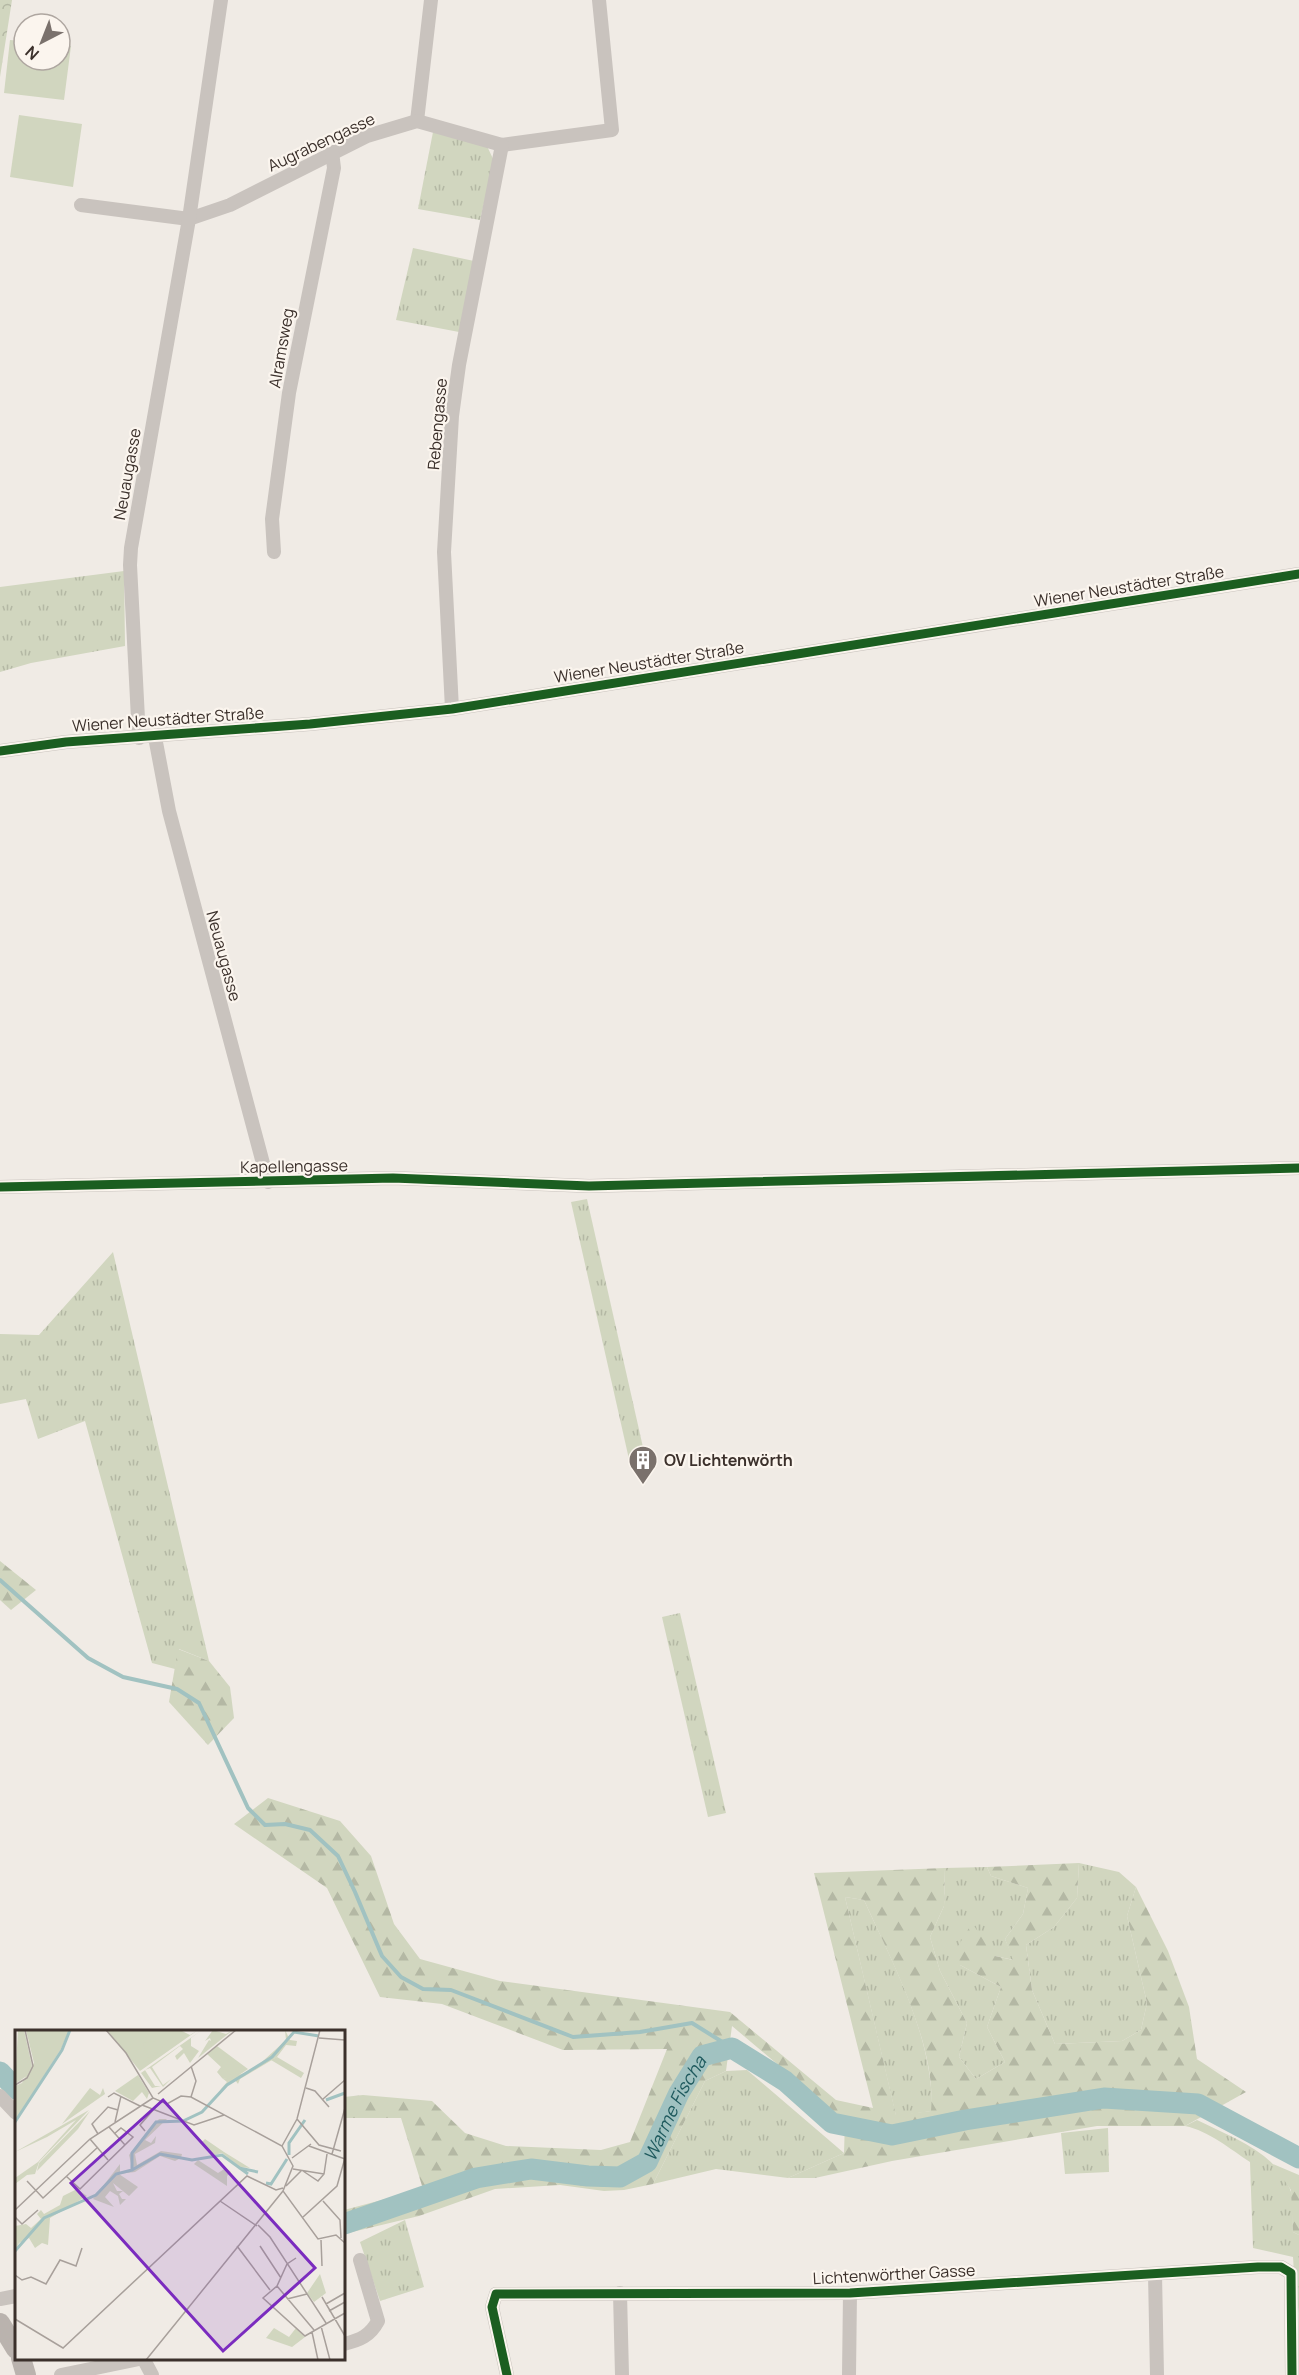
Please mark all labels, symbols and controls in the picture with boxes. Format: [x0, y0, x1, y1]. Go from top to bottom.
north arrow [12, 12, 72, 72]
text: N [20, 41, 44, 65]
street label: Augrabengasse [264, 108, 378, 176]
street label: Alramsweg [263, 306, 299, 390]
street label: Rebengasse [422, 377, 452, 471]
street label: Neuaugasse [108, 426, 146, 522]
street label: Wiener Neustädter Straße [1032, 560, 1226, 612]
street label: Wiener Neustädter Straße [552, 636, 746, 688]
street label: Wiener Neustädter Straße [71, 701, 265, 737]
street label: Neuaugasse [201, 908, 247, 1004]
street label: Kapellengasse [240, 1154, 348, 1178]
building icon: OV Lichtenwörth [627, 1444, 659, 1486]
place label: OV Lichtenwörth [664, 1449, 793, 1471]
inset map [15, 2030, 345, 2360]
water label: Warme Fischa [637, 2050, 712, 2165]
street label: Lichtenwörther Gasse [812, 2259, 976, 2289]

